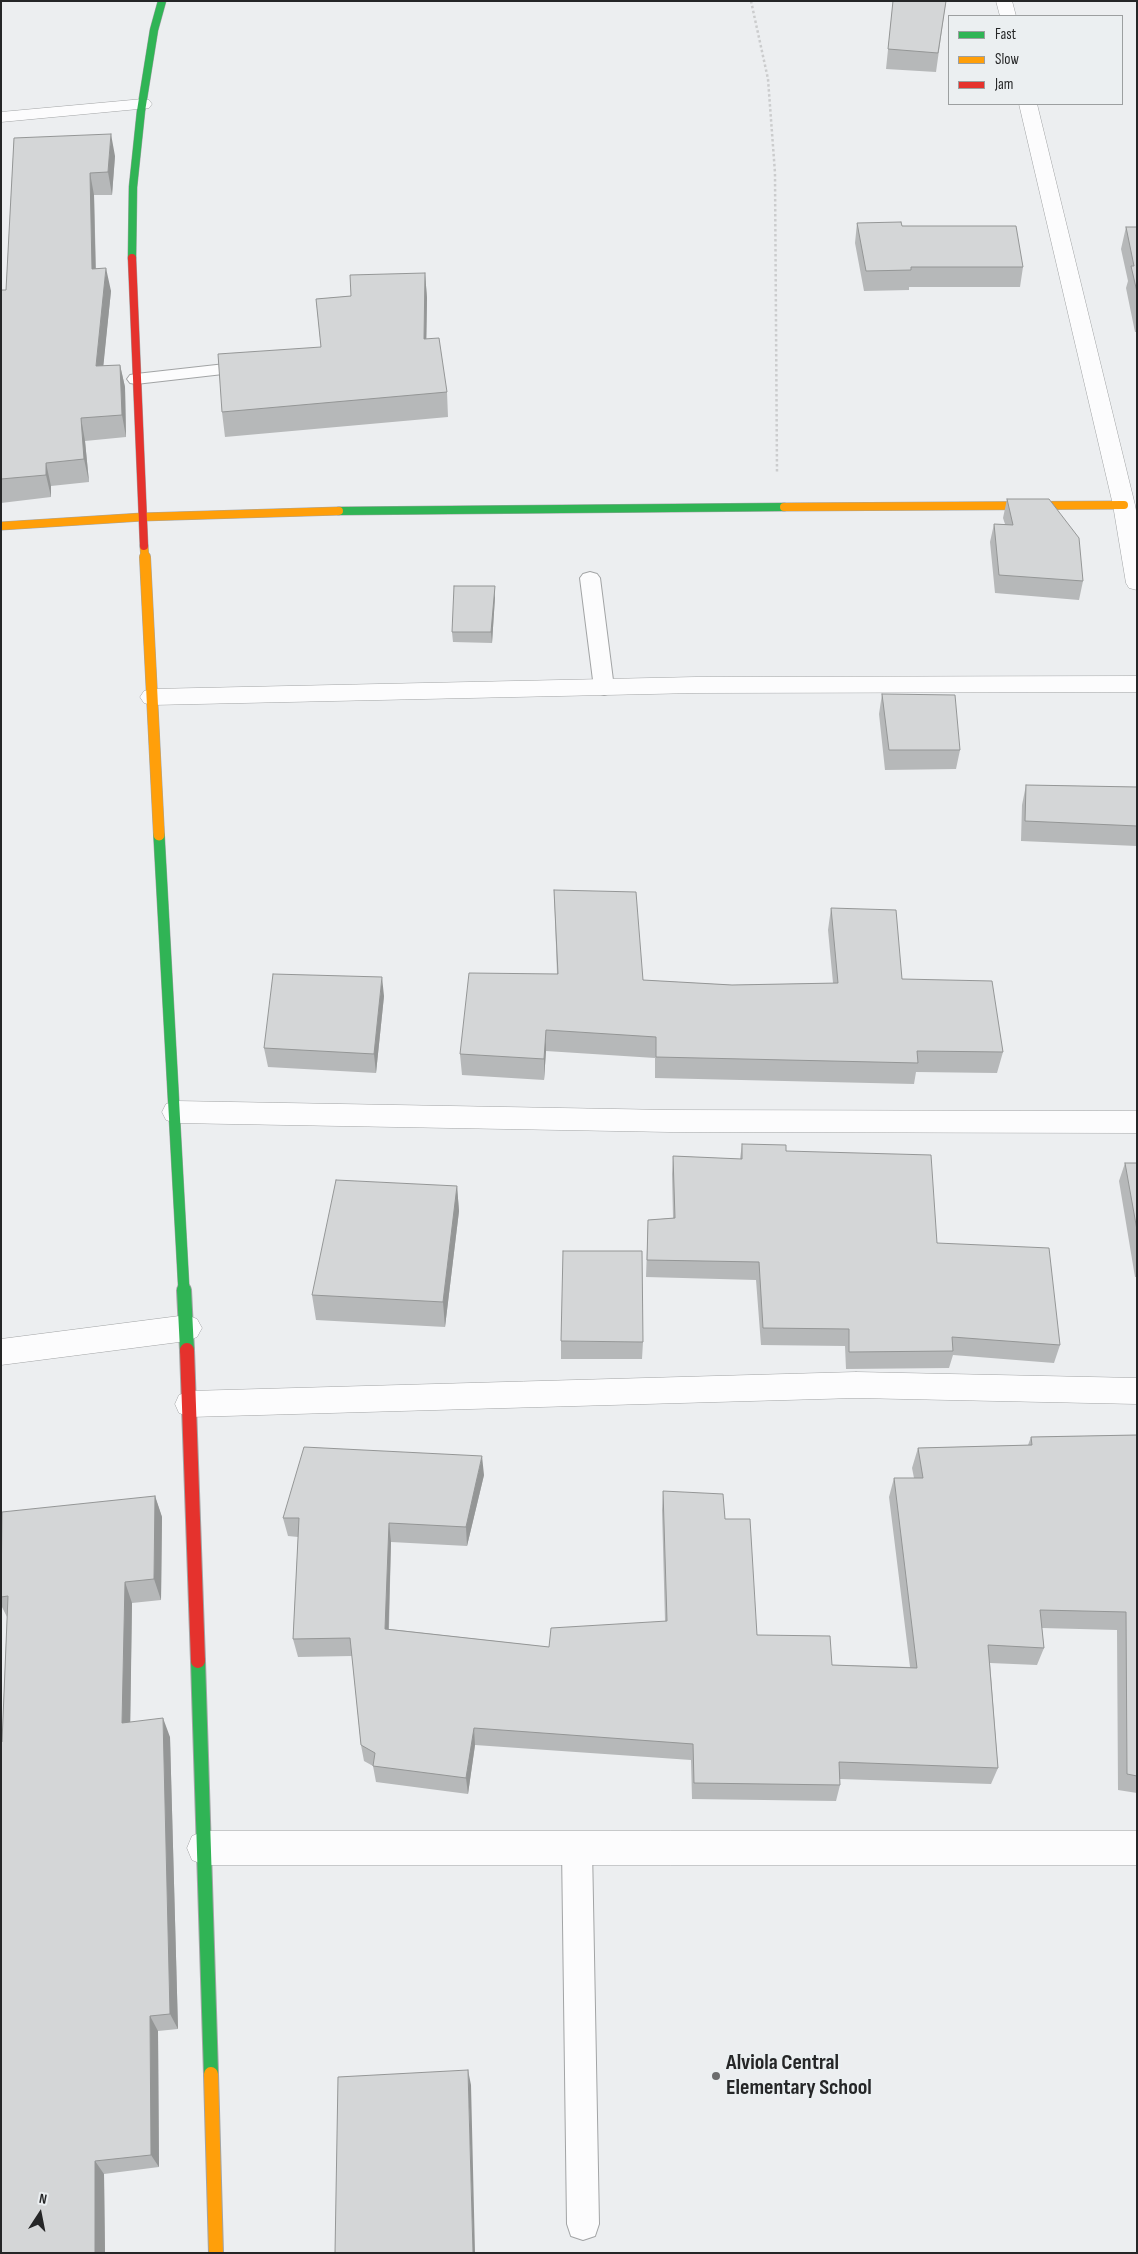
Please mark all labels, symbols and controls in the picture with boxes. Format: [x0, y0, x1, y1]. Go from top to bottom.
legend [948, 15, 1123, 105]
text: Fast [995, 25, 1016, 44]
text: Slow [995, 50, 1019, 69]
text: Jam [995, 75, 1013, 94]
place label: Alviola Central Elementary School [726, 2050, 872, 2102]
marker: Alviola Central Elementary School [710, 2070, 722, 2082]
north arrow [15, 2189, 65, 2239]
text: N [38, 2190, 48, 2208]

